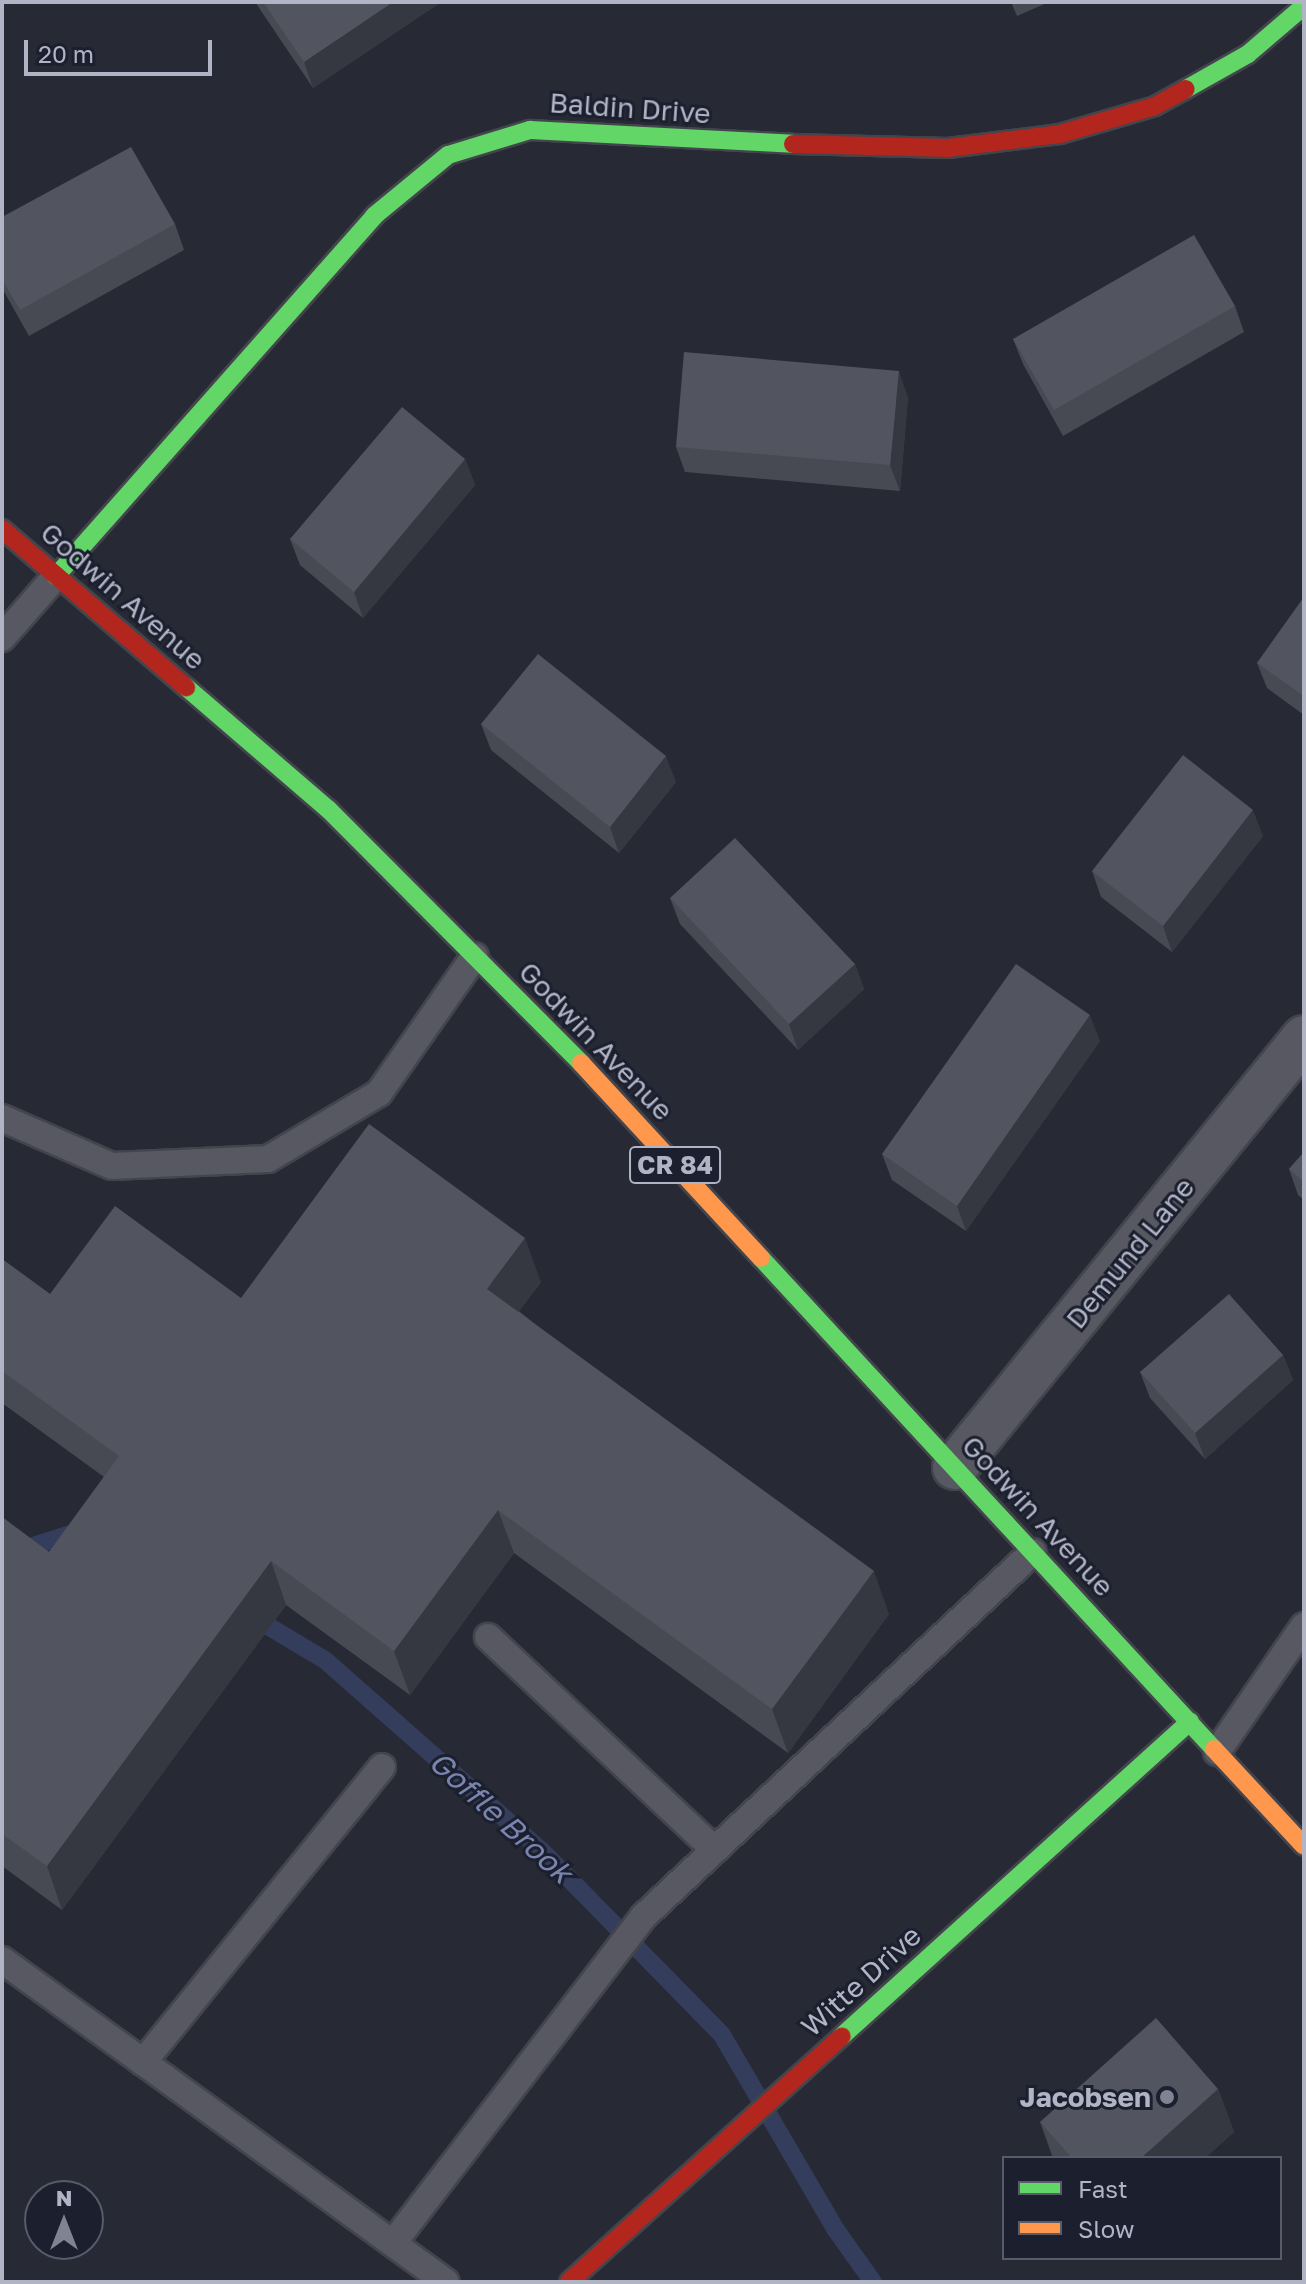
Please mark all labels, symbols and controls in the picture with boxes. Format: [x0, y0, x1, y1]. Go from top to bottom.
scale bar [28, 24, 216, 74]
text: 20 m [38, 39, 94, 68]
street label: Baldin Drive [548, 86, 712, 130]
street label: Godwin Avenue [34, 515, 212, 677]
street label: Godwin Avenue [512, 955, 680, 1127]
road number: CR 84 [629, 1143, 721, 1187]
street label: Demund Lane [1059, 1171, 1201, 1335]
street label: Godwin Avenue [955, 1429, 1121, 1603]
water label: Goffle Brook [422, 1744, 580, 1890]
street label: Witte Drive [794, 1919, 928, 2043]
place label: Jacobsen [1020, 2080, 1151, 2114]
marker: Jacobsen [1158, 2088, 1176, 2106]
legend [1002, 2156, 1282, 2260]
text: Fast [1078, 2174, 1128, 2203]
north arrow [24, 2180, 104, 2260]
text: N [56, 2184, 72, 2211]
text: Slow [1078, 2214, 1134, 2243]

